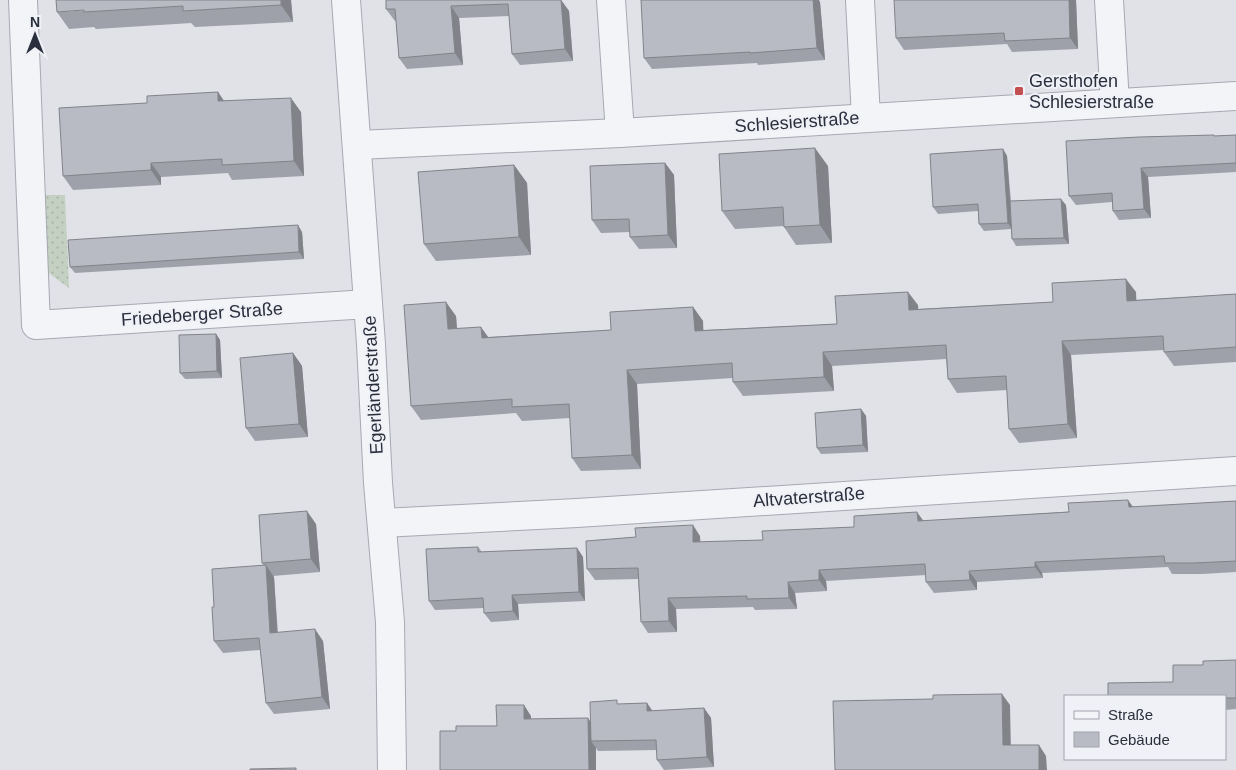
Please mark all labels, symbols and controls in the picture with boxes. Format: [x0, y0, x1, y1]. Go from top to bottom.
north arrow [10, 10, 60, 60]
text: N [30, 14, 40, 30]
place label: Gersthofen Schlesierstraße [1029, 71, 1154, 112]
marker: Gersthofen Schlesierstraße [1013, 85, 1025, 97]
street label: Schlesierstraße [734, 108, 860, 136]
street label: Friedeberger Straße [120, 298, 284, 330]
street label: Egerländerstraße [359, 315, 387, 455]
street label: Altvaterstraße [752, 483, 866, 511]
legend [1064, 695, 1226, 760]
text: Straße [1108, 706, 1153, 723]
text: Gebäude [1108, 731, 1170, 748]

